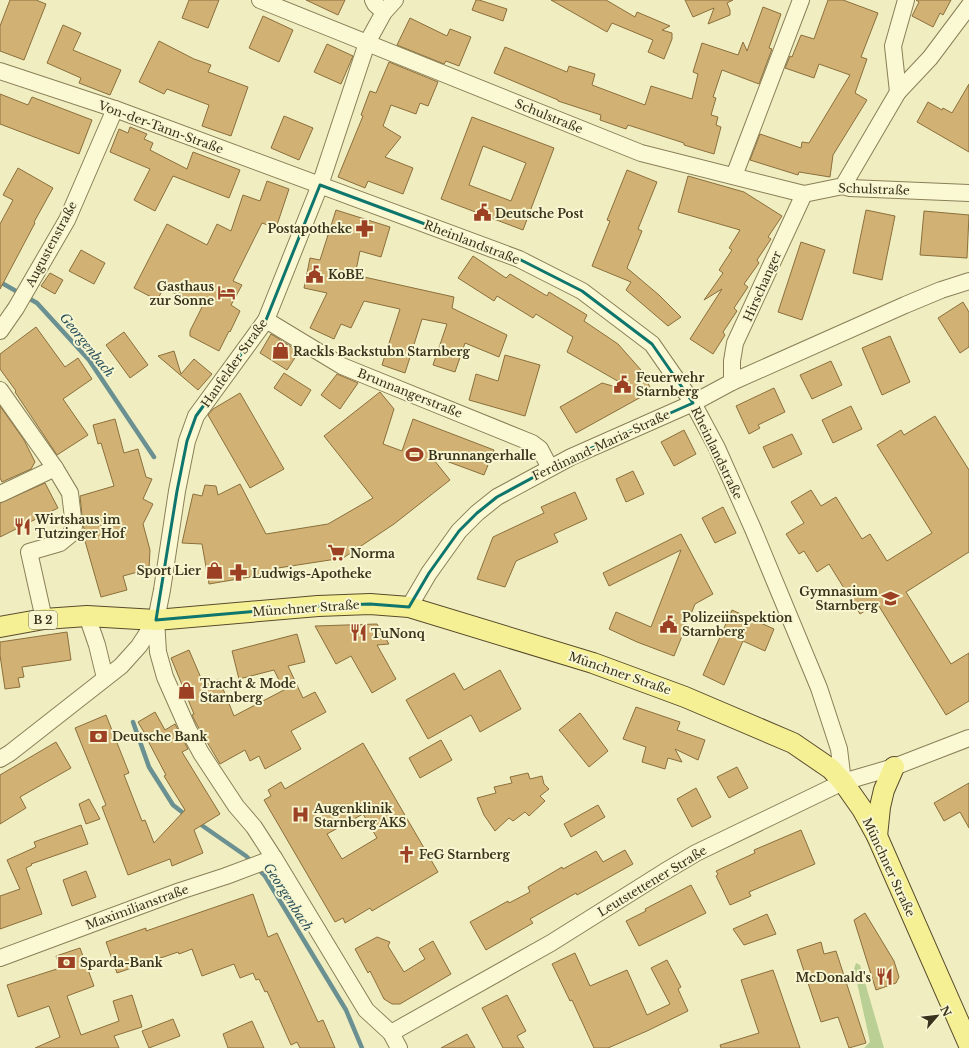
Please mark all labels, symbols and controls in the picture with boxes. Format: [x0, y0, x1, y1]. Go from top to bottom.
street label: Schulstraße [513, 96, 585, 136]
street label: Von-der-Tann-Straße [96, 97, 226, 157]
street label: Schulstraße [838, 180, 910, 198]
street label: Augustenstraße [22, 198, 80, 290]
public building icon: Deutsche Post [472, 203, 492, 223]
place label: Deutsche Post [495, 206, 584, 221]
street label: Rheinlandstraße [422, 217, 522, 267]
pharmacy icon: Postapotheke [355, 218, 375, 238]
place label: Postapotheke [268, 221, 352, 236]
street label: Hirschanger [740, 248, 784, 324]
public building icon: KoBE [305, 264, 325, 284]
place label: KoBE [328, 267, 364, 282]
place label: Gasthaus zur Sonne [149, 279, 214, 308]
hotel icon: Gasthaus zur Sonne [217, 283, 237, 303]
water label: Georgenbach [56, 309, 118, 381]
street label: Hanfelder Straße [198, 316, 270, 410]
shop icon: Rackls Backstubn Starnberg [270, 341, 290, 361]
place label: Rackls Backstubn Starnberg [293, 344, 470, 359]
street label: Brunnangerstraße [355, 365, 465, 421]
place label: Feuerwehr Starnberg [636, 370, 704, 399]
public building icon: Feuerwehr Starnberg [613, 374, 633, 394]
street label: Rheinlandstraße [688, 404, 746, 502]
street label: Ferdinand-Maria-Straße [530, 406, 672, 484]
sports icon: Brunnangerhalle [405, 445, 425, 465]
place label: Brunnangerhalle [428, 448, 536, 463]
place label: Wirtshaus im Tutzinger Hof [34, 512, 127, 541]
restaurant icon: Wirtshaus im Tutzinger Hof [12, 516, 32, 536]
supermarket icon: Norma [327, 543, 347, 563]
place label: Norma [350, 546, 395, 561]
shop icon: Sport Lier [204, 560, 224, 580]
place label: Sport Lier [137, 563, 201, 578]
pharmacy icon: Ludwigs-Apotheke [229, 563, 249, 583]
place label: Ludwigs-Apotheke [252, 566, 372, 581]
place label: Gymnasium Starnberg [799, 584, 879, 613]
school or university icon: Gymnasium Starnberg [881, 588, 901, 608]
street label: Münchner Straße [252, 597, 360, 619]
place label: Polizeiinspektion Starnberg [682, 610, 793, 639]
road number: B 2 [29, 611, 57, 629]
public building icon: Polizeiinspektion Starnberg [659, 614, 679, 634]
restaurant icon: TuNonq [348, 623, 368, 643]
place label: TuNonq [371, 626, 426, 641]
street label: Münchner Straße [567, 648, 673, 698]
place label: Tracht & Mode Starnberg [200, 676, 296, 705]
shop icon: Tracht & Mode Starnberg [177, 680, 197, 700]
bank icon: Deutsche Bank [89, 726, 109, 746]
place label: Deutsche Bank [112, 729, 208, 744]
place label: Augenklinik Starnberg AKS [313, 801, 407, 830]
hospital icon: Augenklinik Starnberg AKS [291, 805, 311, 825]
street label: Münchner Straße [859, 815, 919, 919]
street label: Leutstettener Straße [595, 842, 709, 920]
church icon: FeG Starnberg [396, 844, 416, 864]
place label: FeG Starnberg [419, 847, 511, 862]
water label: Georgenbach [260, 860, 316, 934]
street label: Maximilianstraße [83, 881, 191, 933]
bank icon: Sparda-Bank [57, 952, 77, 972]
place label: Sparda-Bank [80, 955, 164, 970]
restaurant icon: McDonald's [874, 967, 894, 987]
place label: McDonald's [796, 970, 871, 985]
north arrow [917, 996, 957, 1036]
text: N [937, 1003, 955, 1020]

